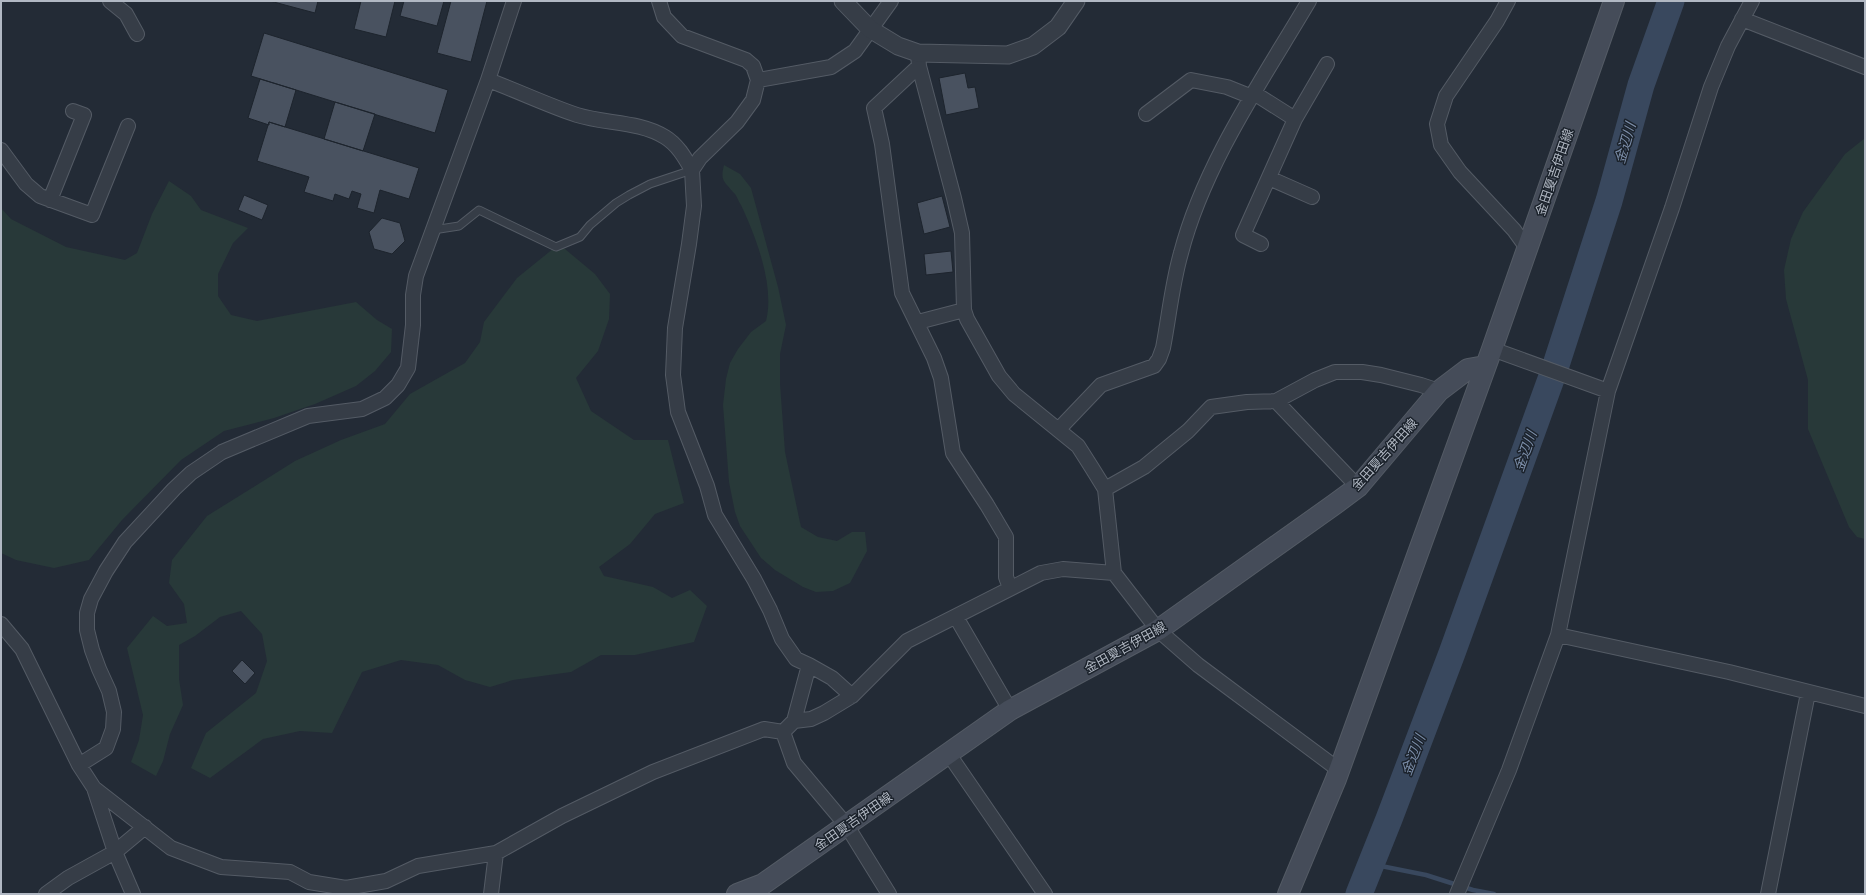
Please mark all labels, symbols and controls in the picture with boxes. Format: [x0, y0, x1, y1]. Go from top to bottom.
water label: 金辺川 [1611, 118, 1640, 166]
street label: 金田夏吉伊田線 [1532, 126, 1577, 218]
street label: 金田夏吉伊田線 [1348, 415, 1421, 494]
water label: 金辺川 [1509, 426, 1541, 474]
street label: 金田夏吉伊田線 [1081, 618, 1169, 677]
water label: 金辺川 [1397, 730, 1430, 778]
street label: 金田夏吉伊田線 [811, 788, 895, 854]

